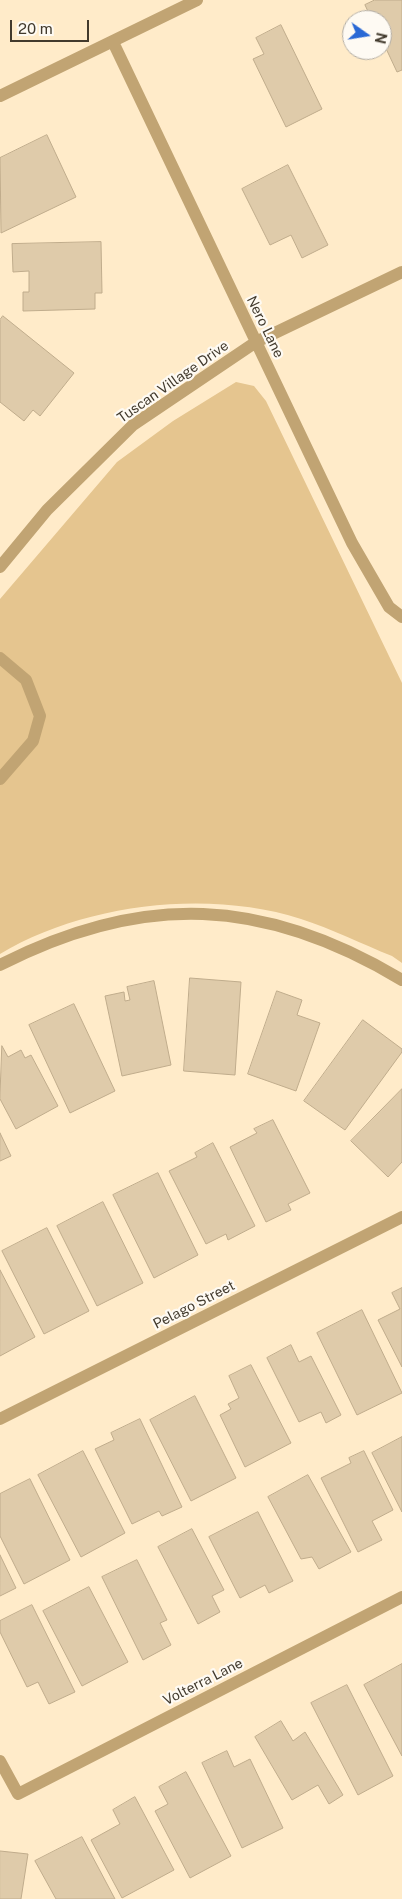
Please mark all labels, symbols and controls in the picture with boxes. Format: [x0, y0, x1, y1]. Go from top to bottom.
scale bar [12, 10, 91, 42]
north arrow [342, 10, 392, 60]
text: 20 m [18, 20, 53, 37]
text: N [372, 31, 390, 45]
street label: Nero Lane [243, 293, 287, 361]
street label: Tuscan Village Drive [114, 337, 232, 427]
street label: Pelago Street [150, 1277, 238, 1333]
street label: Volterra Lane [160, 1655, 246, 1709]

